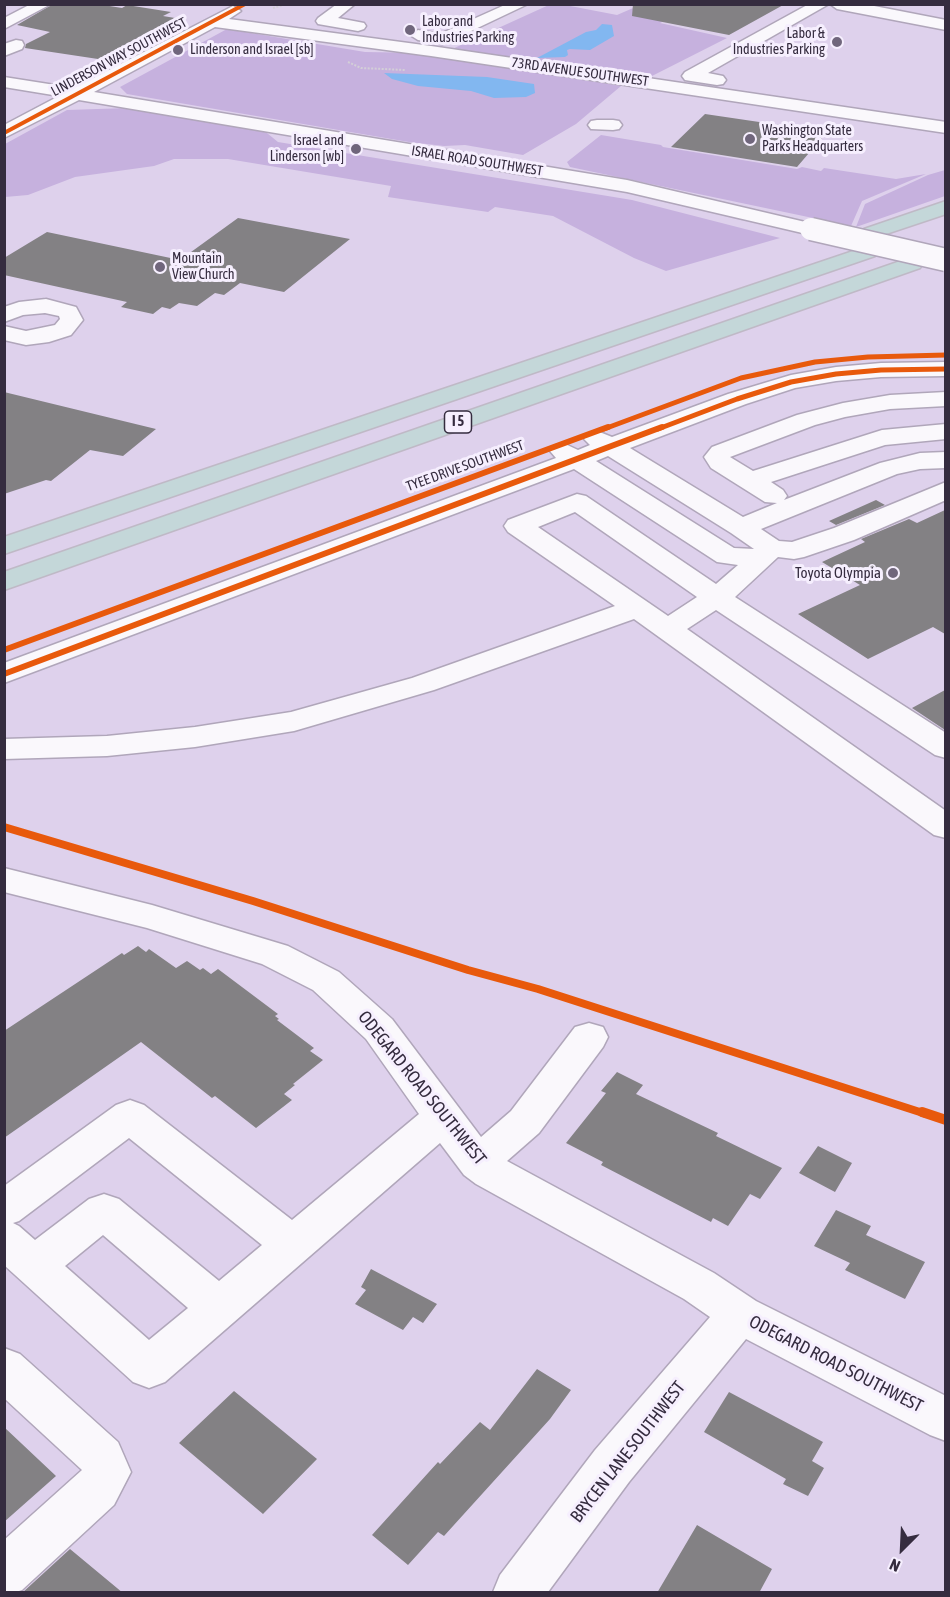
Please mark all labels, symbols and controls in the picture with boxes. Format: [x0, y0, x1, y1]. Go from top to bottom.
street label: LINDERSON WAY SOUTHWEST [48, 14, 190, 100]
place label: Labor and Industries Parking [422, 14, 514, 46]
marker: Labor and Industries Parking [403, 23, 417, 37]
place label: Labor & Industries Parking [733, 26, 825, 58]
marker: Labor & Industries Parking [830, 35, 844, 49]
place label: Linderson and Israel [sb] [190, 42, 314, 58]
marker: Linderson and Israel [sb] [171, 43, 185, 57]
street label: 73RD AVENUE SOUTHWEST [510, 54, 650, 90]
place label: Washington State Parks Headquarters [762, 123, 863, 156]
marker: Washington State Parks Headquarters [743, 132, 757, 146]
place label: Israel and Linderson [wb] [270, 133, 344, 166]
marker: Israel and Linderson [wb] [349, 142, 363, 156]
street label: ISRAEL ROAD SOUTHWEST [410, 142, 544, 180]
place label: Mountain View Church [172, 251, 235, 284]
marker: Mountain View Church [153, 260, 167, 274]
road number: I 5 [444, 411, 472, 433]
street label: TYEE DRIVE SOUTHWEST [404, 437, 526, 495]
place label: Toyota Olympia [795, 564, 881, 582]
marker: Toyota Olympia [886, 566, 900, 580]
street label: ODEGARD ROAD SOUTHWEST [353, 1007, 491, 1169]
street label: ODEGARD ROAD SOUTHWEST [746, 1311, 926, 1417]
street label: BRYCEN LANE SOUTHWEST [566, 1377, 690, 1527]
north arrow [872, 1519, 932, 1579]
text: N [887, 1555, 903, 1576]

